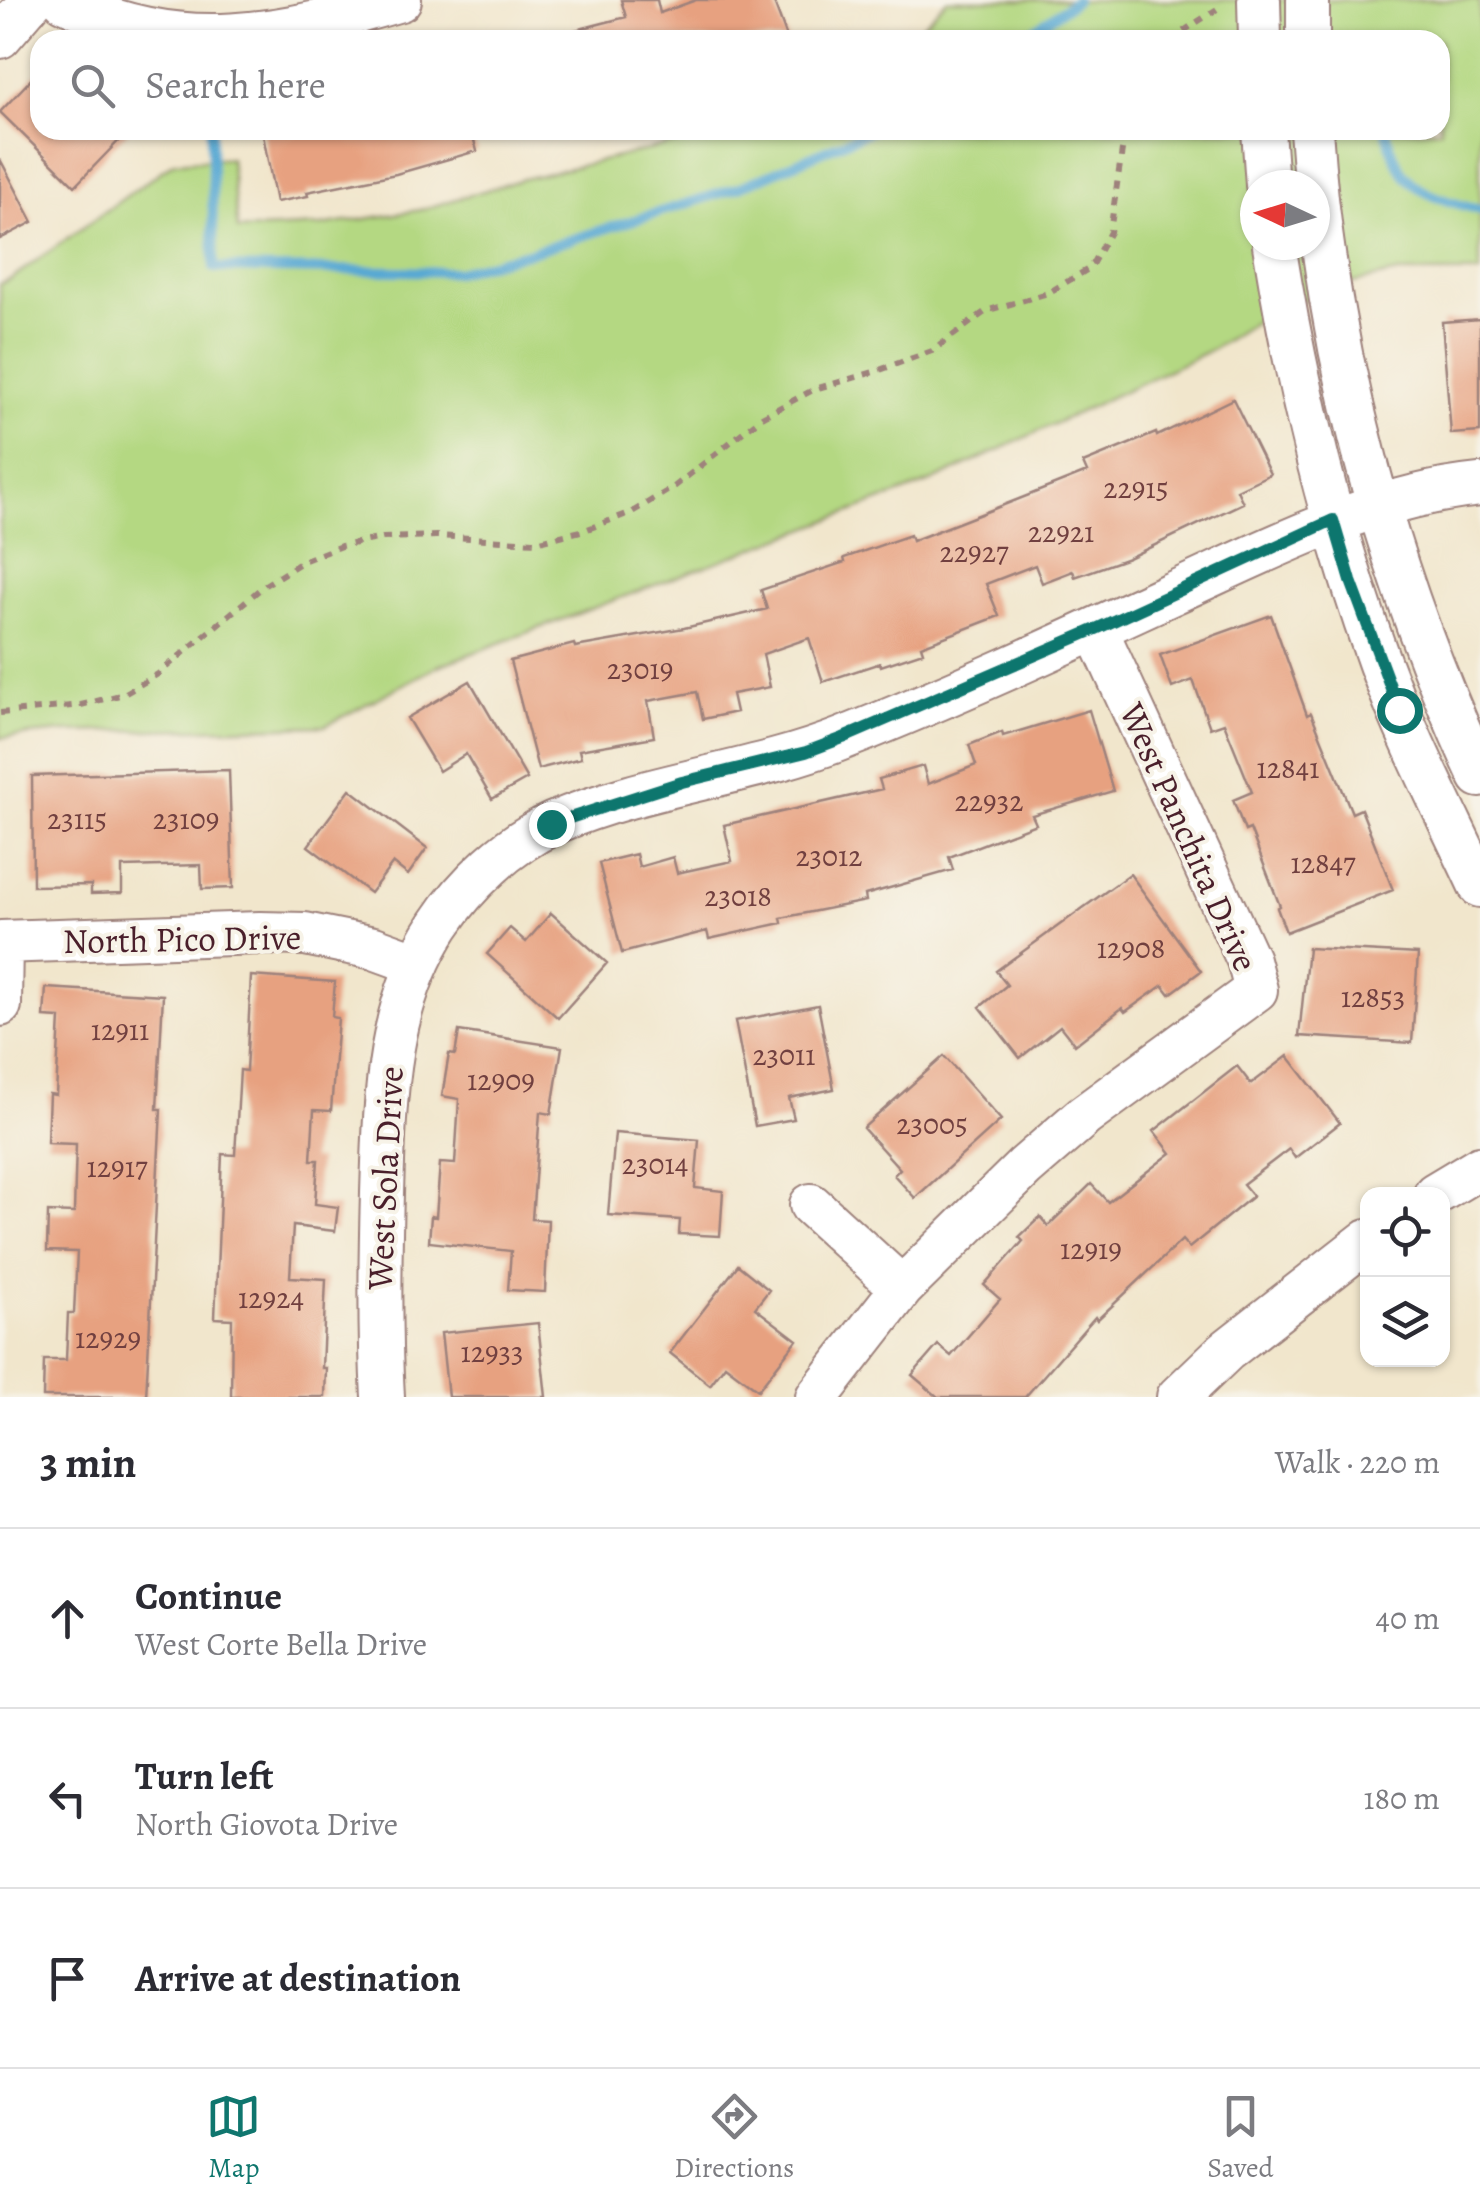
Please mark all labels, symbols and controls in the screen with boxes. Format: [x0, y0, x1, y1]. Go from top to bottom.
search box [30, 30, 1450, 140]
icon: search [65, 58, 120, 113]
text: Search here [145, 59, 326, 111]
north arrow [1240, 170, 1330, 260]
house number: 22915 [1103, 468, 1169, 508]
house number: 22921 [1028, 512, 1094, 552]
house number: 22927 [940, 532, 1009, 572]
house number: 23019 [607, 649, 673, 689]
route start [1377, 688, 1423, 734]
street label: West Panchita Drive [1108, 694, 1270, 979]
house number: 12841 [1257, 748, 1319, 788]
house number: 22932 [955, 781, 1023, 821]
house number: 23115 [47, 799, 107, 839]
house number: 23109 [153, 799, 219, 839]
route end [529, 802, 575, 848]
house number: 23012 [795, 836, 863, 876]
house number: 12847 [1290, 843, 1356, 883]
house number: 23018 [704, 876, 772, 916]
street label: North Pico Drive [62, 913, 302, 965]
house number: 12908 [1097, 928, 1165, 968]
house number: 12853 [1341, 977, 1405, 1017]
house number: 12911 [91, 1010, 149, 1050]
house number: 23011 [752, 1035, 816, 1075]
house number: 12909 [467, 1060, 535, 1100]
street label: West Sola Drive [355, 1065, 415, 1292]
house number: 23005 [896, 1104, 968, 1144]
house number: 23014 [622, 1144, 688, 1184]
house number: 12917 [86, 1147, 148, 1187]
map controls [1360, 1187, 1450, 1367]
button: locate [1360, 1187, 1450, 1277]
house number: 12919 [1060, 1229, 1122, 1269]
button: layers [1360, 1277, 1450, 1367]
house number: 12924 [238, 1278, 304, 1318]
house number: 12929 [75, 1318, 141, 1358]
house number: 12933 [460, 1332, 524, 1372]
text: 3 min [40, 1434, 136, 1491]
text: Walk · 220 m [1275, 1440, 1440, 1484]
text: Continue [135, 1570, 282, 1622]
icon: ahead [40, 1591, 95, 1646]
text: 40 m [1375, 1596, 1440, 1640]
text: West Corte Bella Drive [135, 1622, 427, 1666]
text: Turn left [135, 1750, 274, 1802]
icon: left [40, 1771, 95, 1826]
text: 180 m [1364, 1776, 1440, 1820]
text: North Giovota Drive [135, 1802, 398, 1846]
icon: arrive [40, 1951, 95, 2006]
text: Arrive at destination [135, 1952, 461, 2004]
tab: Map [206, 2089, 261, 2187]
tab: Directions [674, 2089, 794, 2187]
tab: Saved [1207, 2089, 1274, 2187]

